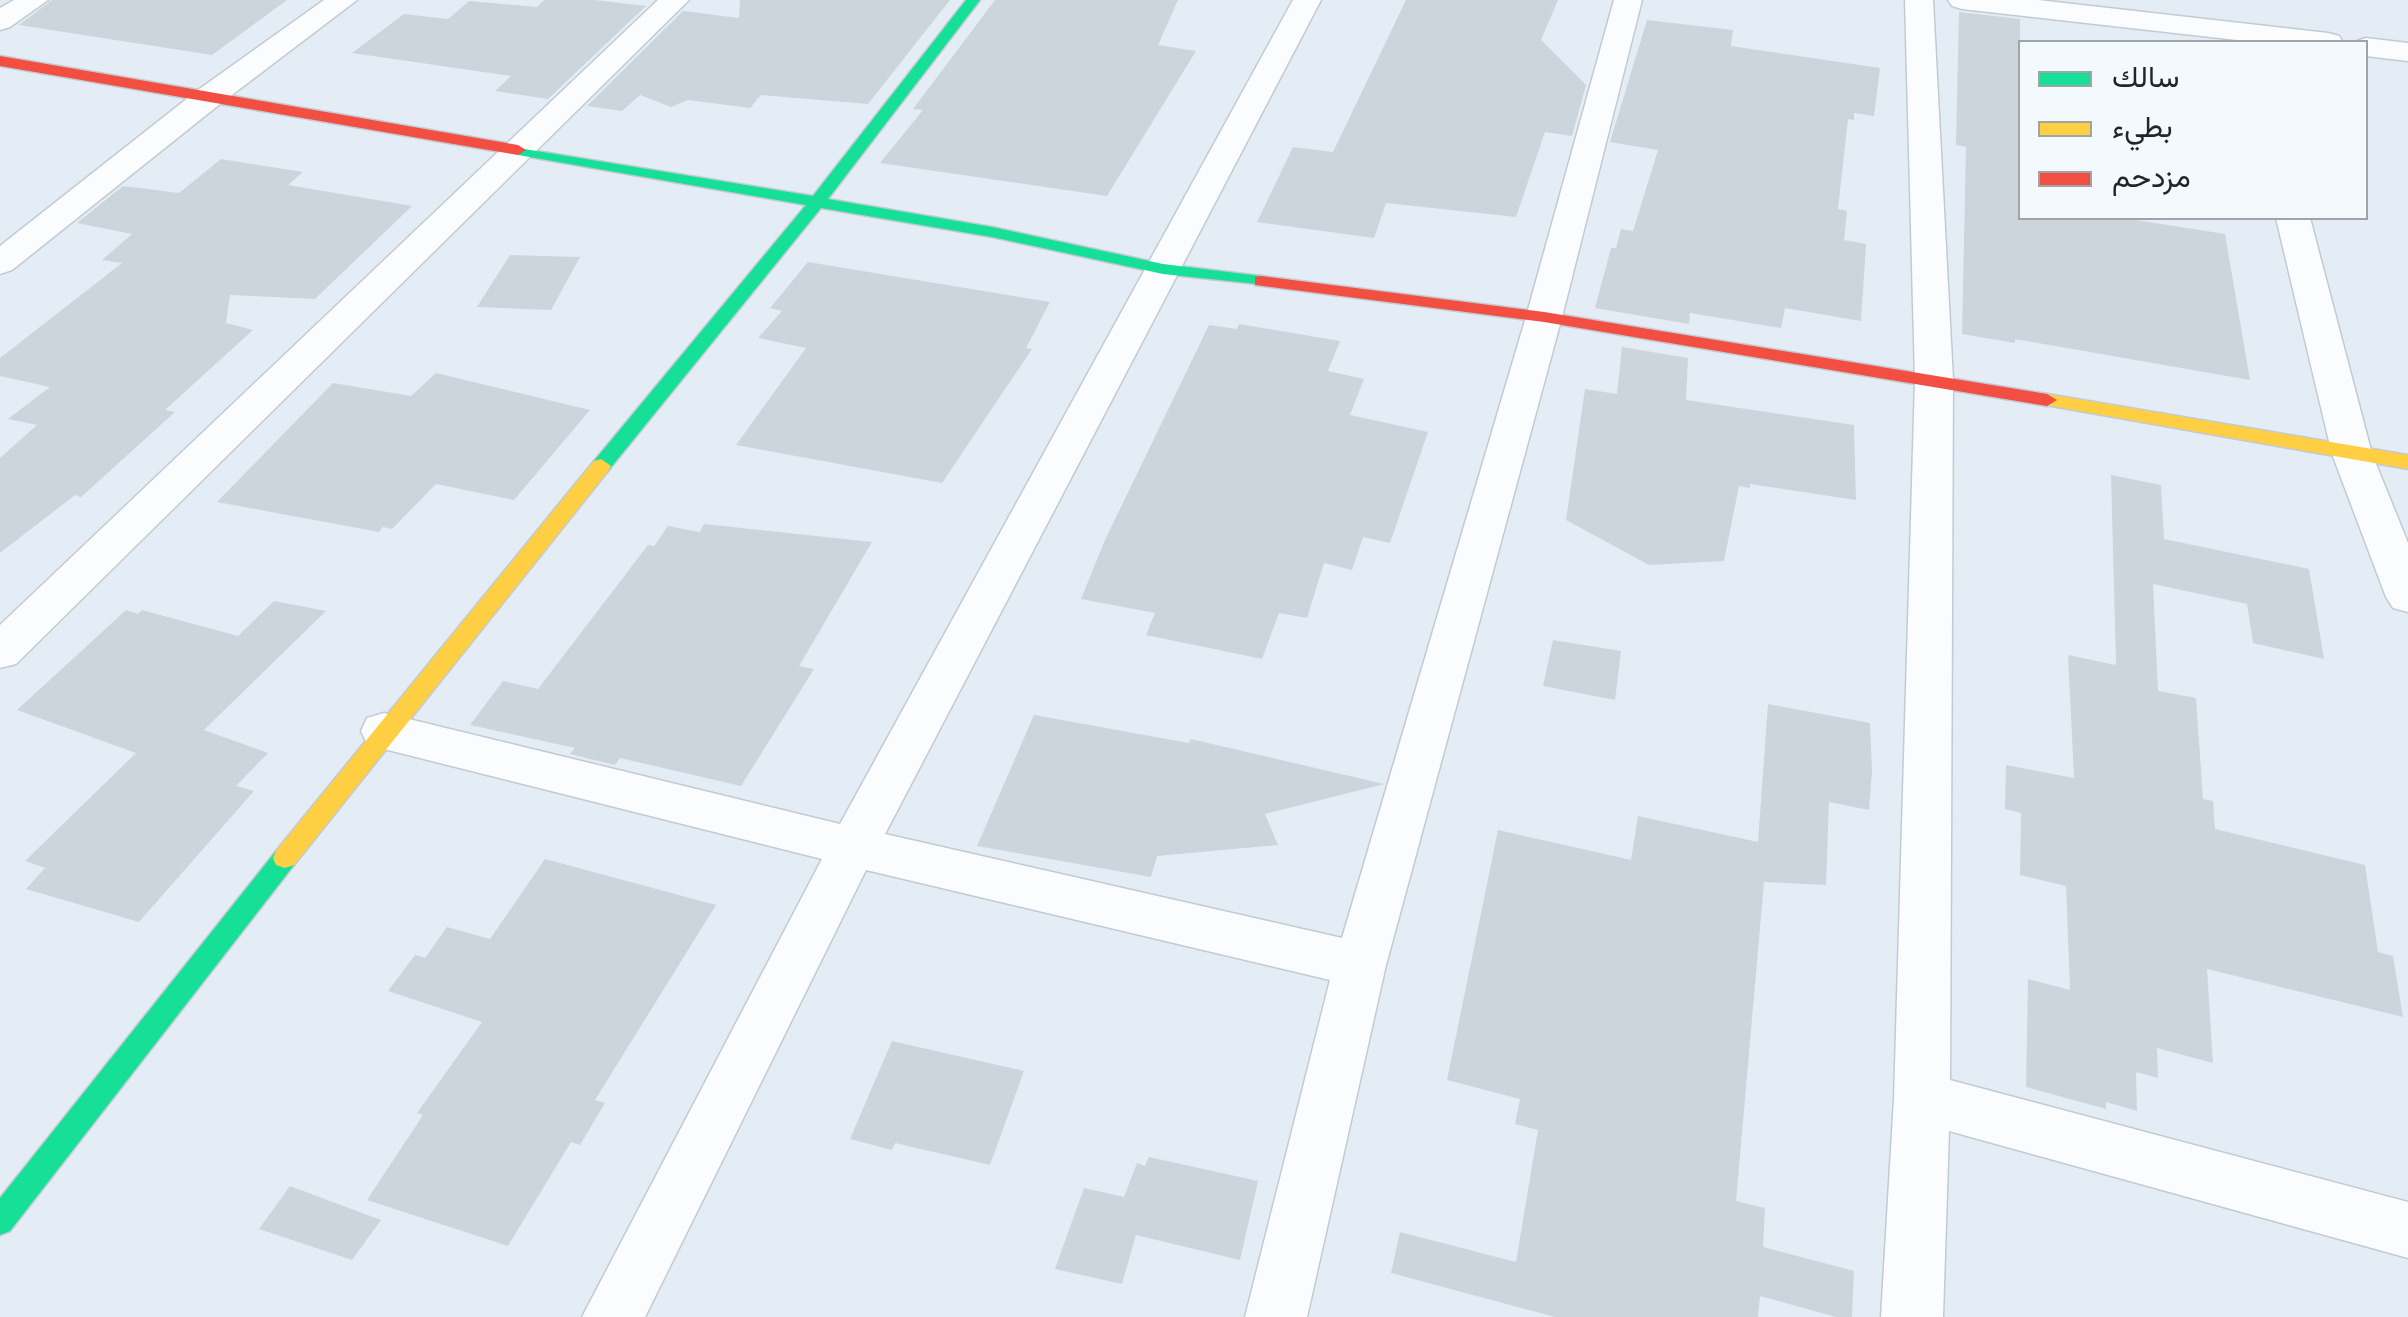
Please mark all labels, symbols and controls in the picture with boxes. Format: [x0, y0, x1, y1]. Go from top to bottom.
legend [2018, 40, 2368, 220]
text: سالك [2112, 57, 2179, 96]
text: بطيء [2112, 107, 2173, 146]
text: مزدحم [2112, 157, 2191, 196]

